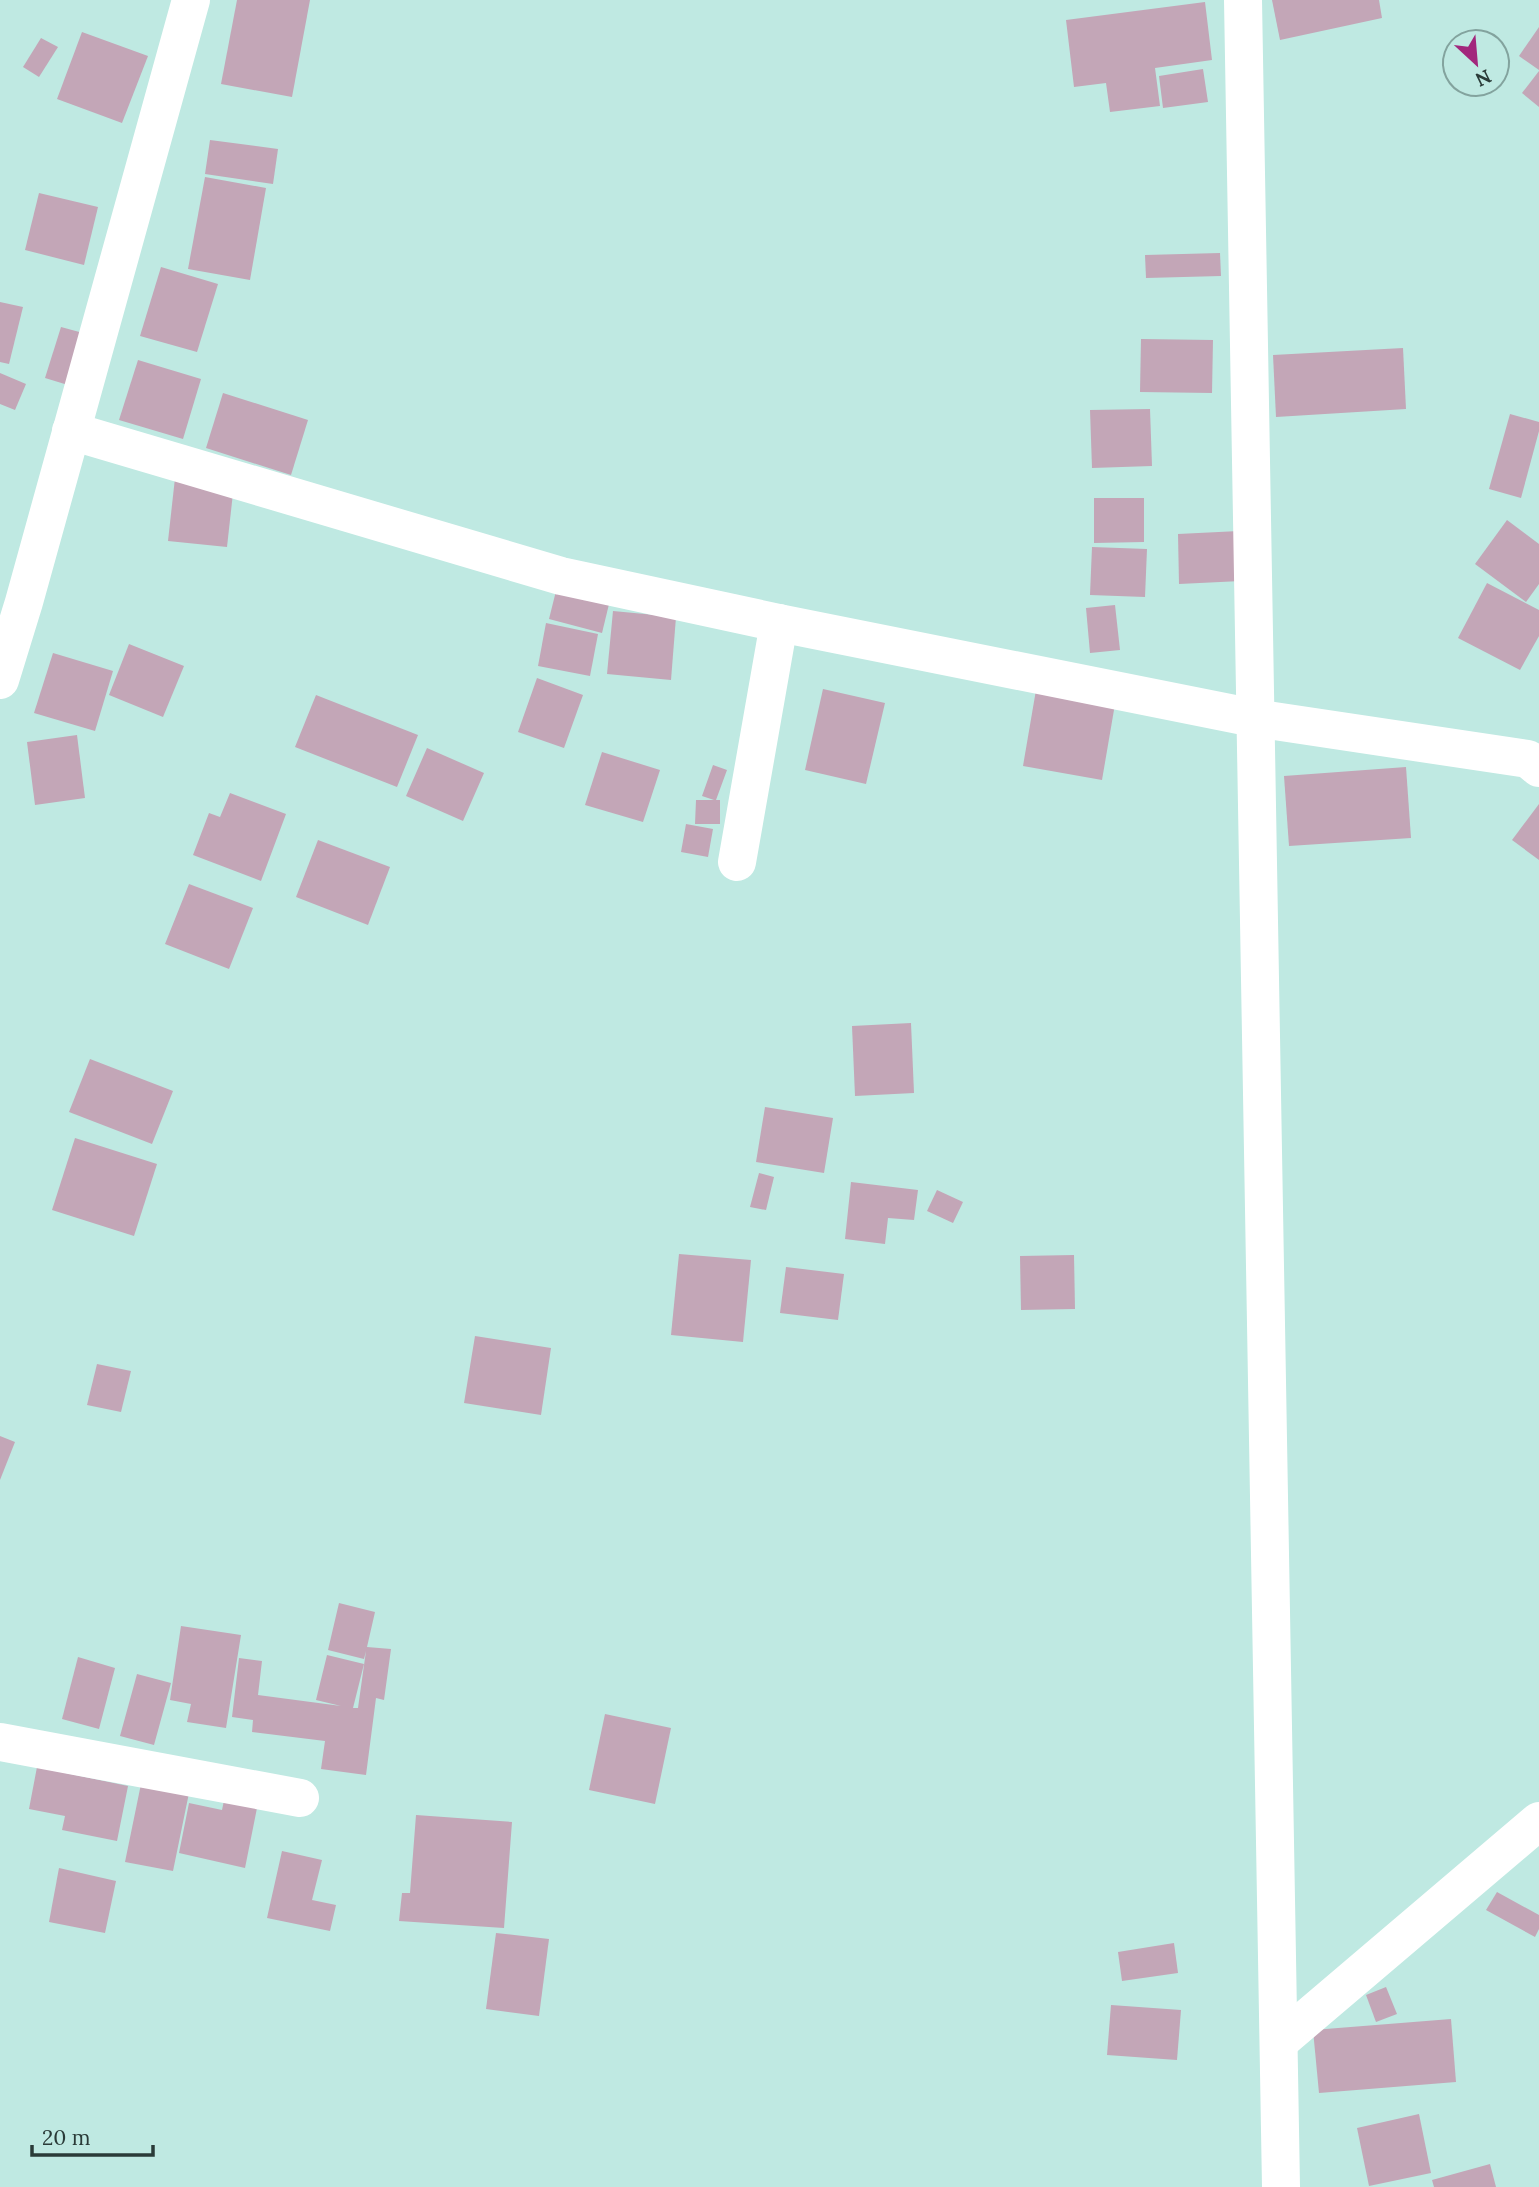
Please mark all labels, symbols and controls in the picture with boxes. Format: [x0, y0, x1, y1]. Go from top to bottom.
north arrow [1441, 28, 1511, 98]
text: N [1471, 64, 1495, 92]
scale bar [32, 2114, 152, 2158]
text: 20 m [42, 2124, 91, 2151]

